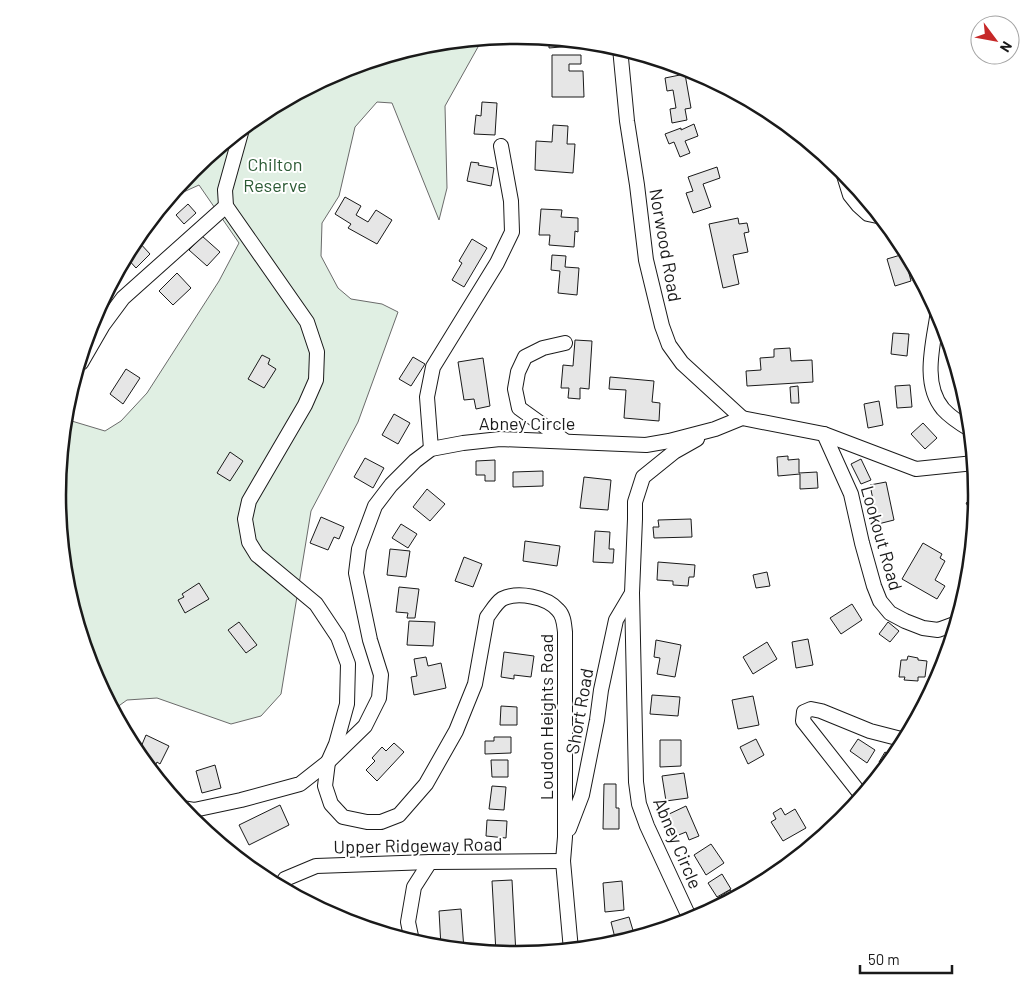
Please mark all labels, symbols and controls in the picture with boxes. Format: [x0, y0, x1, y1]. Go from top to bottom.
north arrow [970, 15, 1020, 65]
text: N [997, 39, 1016, 56]
park label: Chilton Reserve [243, 153, 307, 196]
street label: Norwood Road [645, 187, 687, 303]
street label: Abney Circle [479, 412, 575, 434]
street label: Lookout Road [857, 483, 907, 593]
street label: Loudon Heights Road [535, 634, 557, 800]
street label: Short Road [561, 666, 597, 756]
street label: Abney Circle [649, 794, 707, 892]
street label: Upper Ridgeway Road [333, 833, 503, 857]
scale bar [860, 942, 952, 974]
text: 50 m [868, 950, 900, 968]

